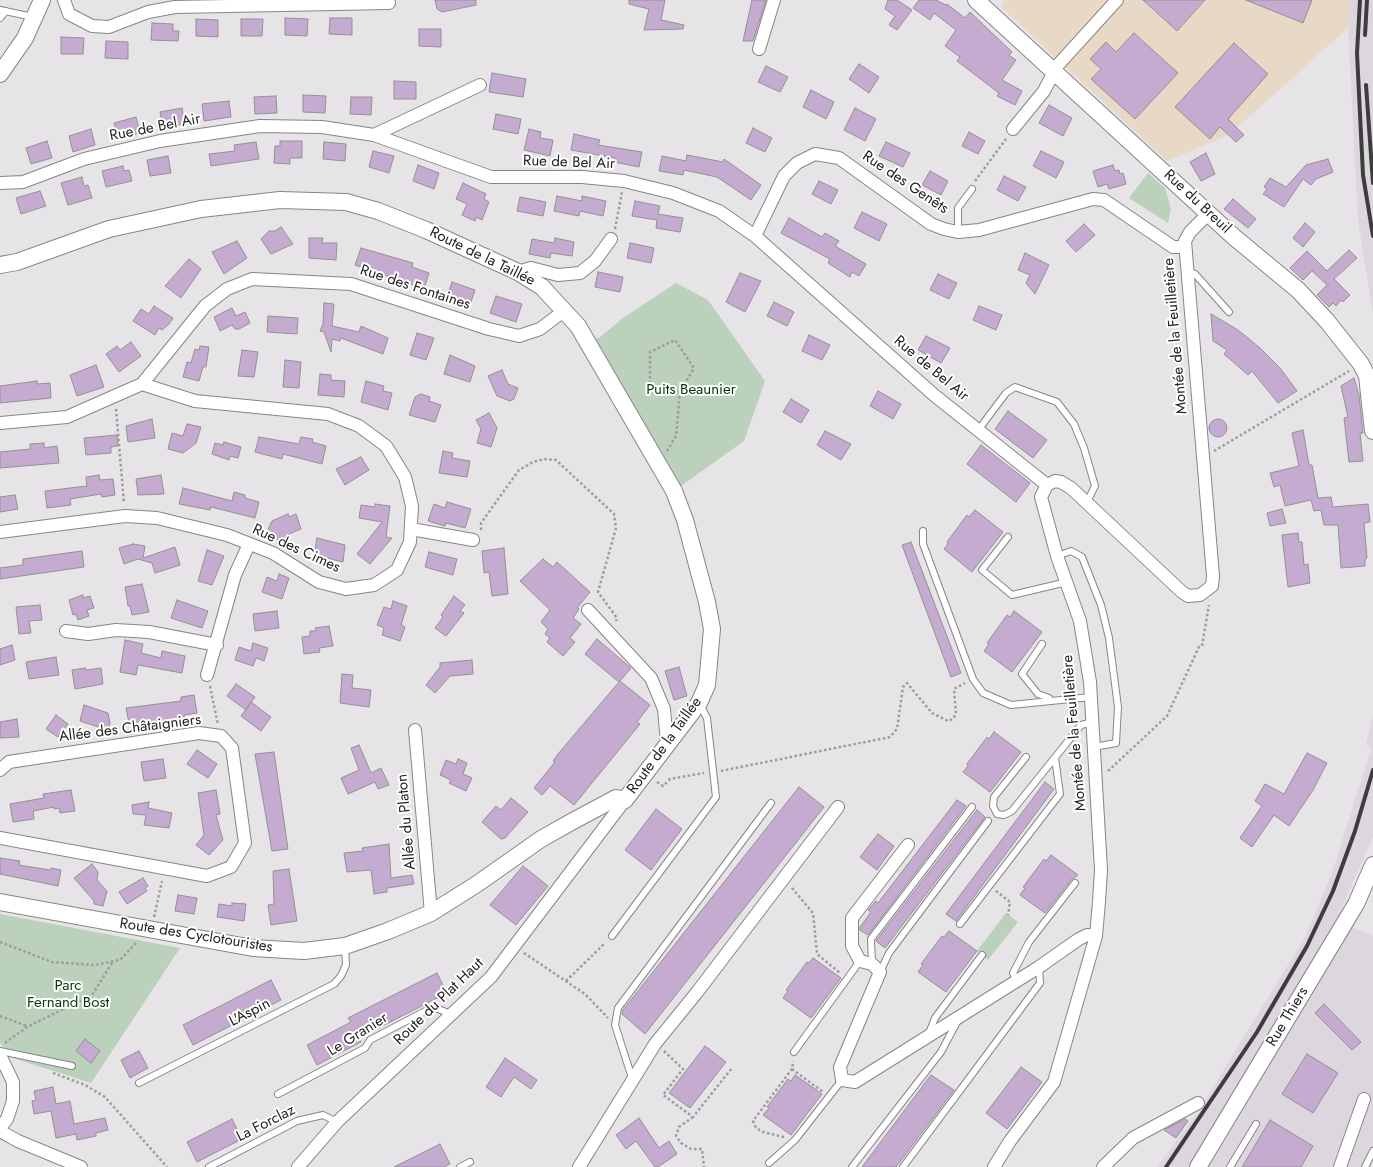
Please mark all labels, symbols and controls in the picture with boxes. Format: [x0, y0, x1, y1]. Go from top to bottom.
street label: Rue de Bel Air [108, 110, 202, 146]
street label: Rue des Genêts [859, 148, 951, 218]
street label: Rue de Bel Air [523, 152, 615, 174]
street label: Rue du Breuil [1160, 166, 1234, 238]
street label: Route de la Taillée [426, 224, 538, 290]
street label: Montée de la Feuilletière [1160, 257, 1192, 415]
street label: Rue des Fontaines [358, 262, 472, 314]
street label: Rue de Bel Air [890, 332, 972, 406]
park label: Puits Beaunier [646, 381, 736, 399]
street label: Rue des Cimes [249, 521, 343, 577]
street label: Montée de la Feuilletière [1059, 654, 1091, 812]
street label: Route de la Taillée [624, 694, 706, 798]
street label: Allée des Châtaigniers [58, 711, 202, 747]
street label: Allée du Platon [394, 773, 420, 871]
street label: Route des Cyclotouristes [118, 915, 274, 957]
street label: Route du Plat Haut [390, 955, 488, 1049]
park label: Parc Fernand Bost [27, 977, 109, 1012]
street label: Rue Thiers [1263, 984, 1313, 1050]
street label: L'Aspin [226, 995, 274, 1031]
street label: Le Granier [325, 1009, 391, 1061]
street label: La Forclaz [234, 1102, 298, 1146]

